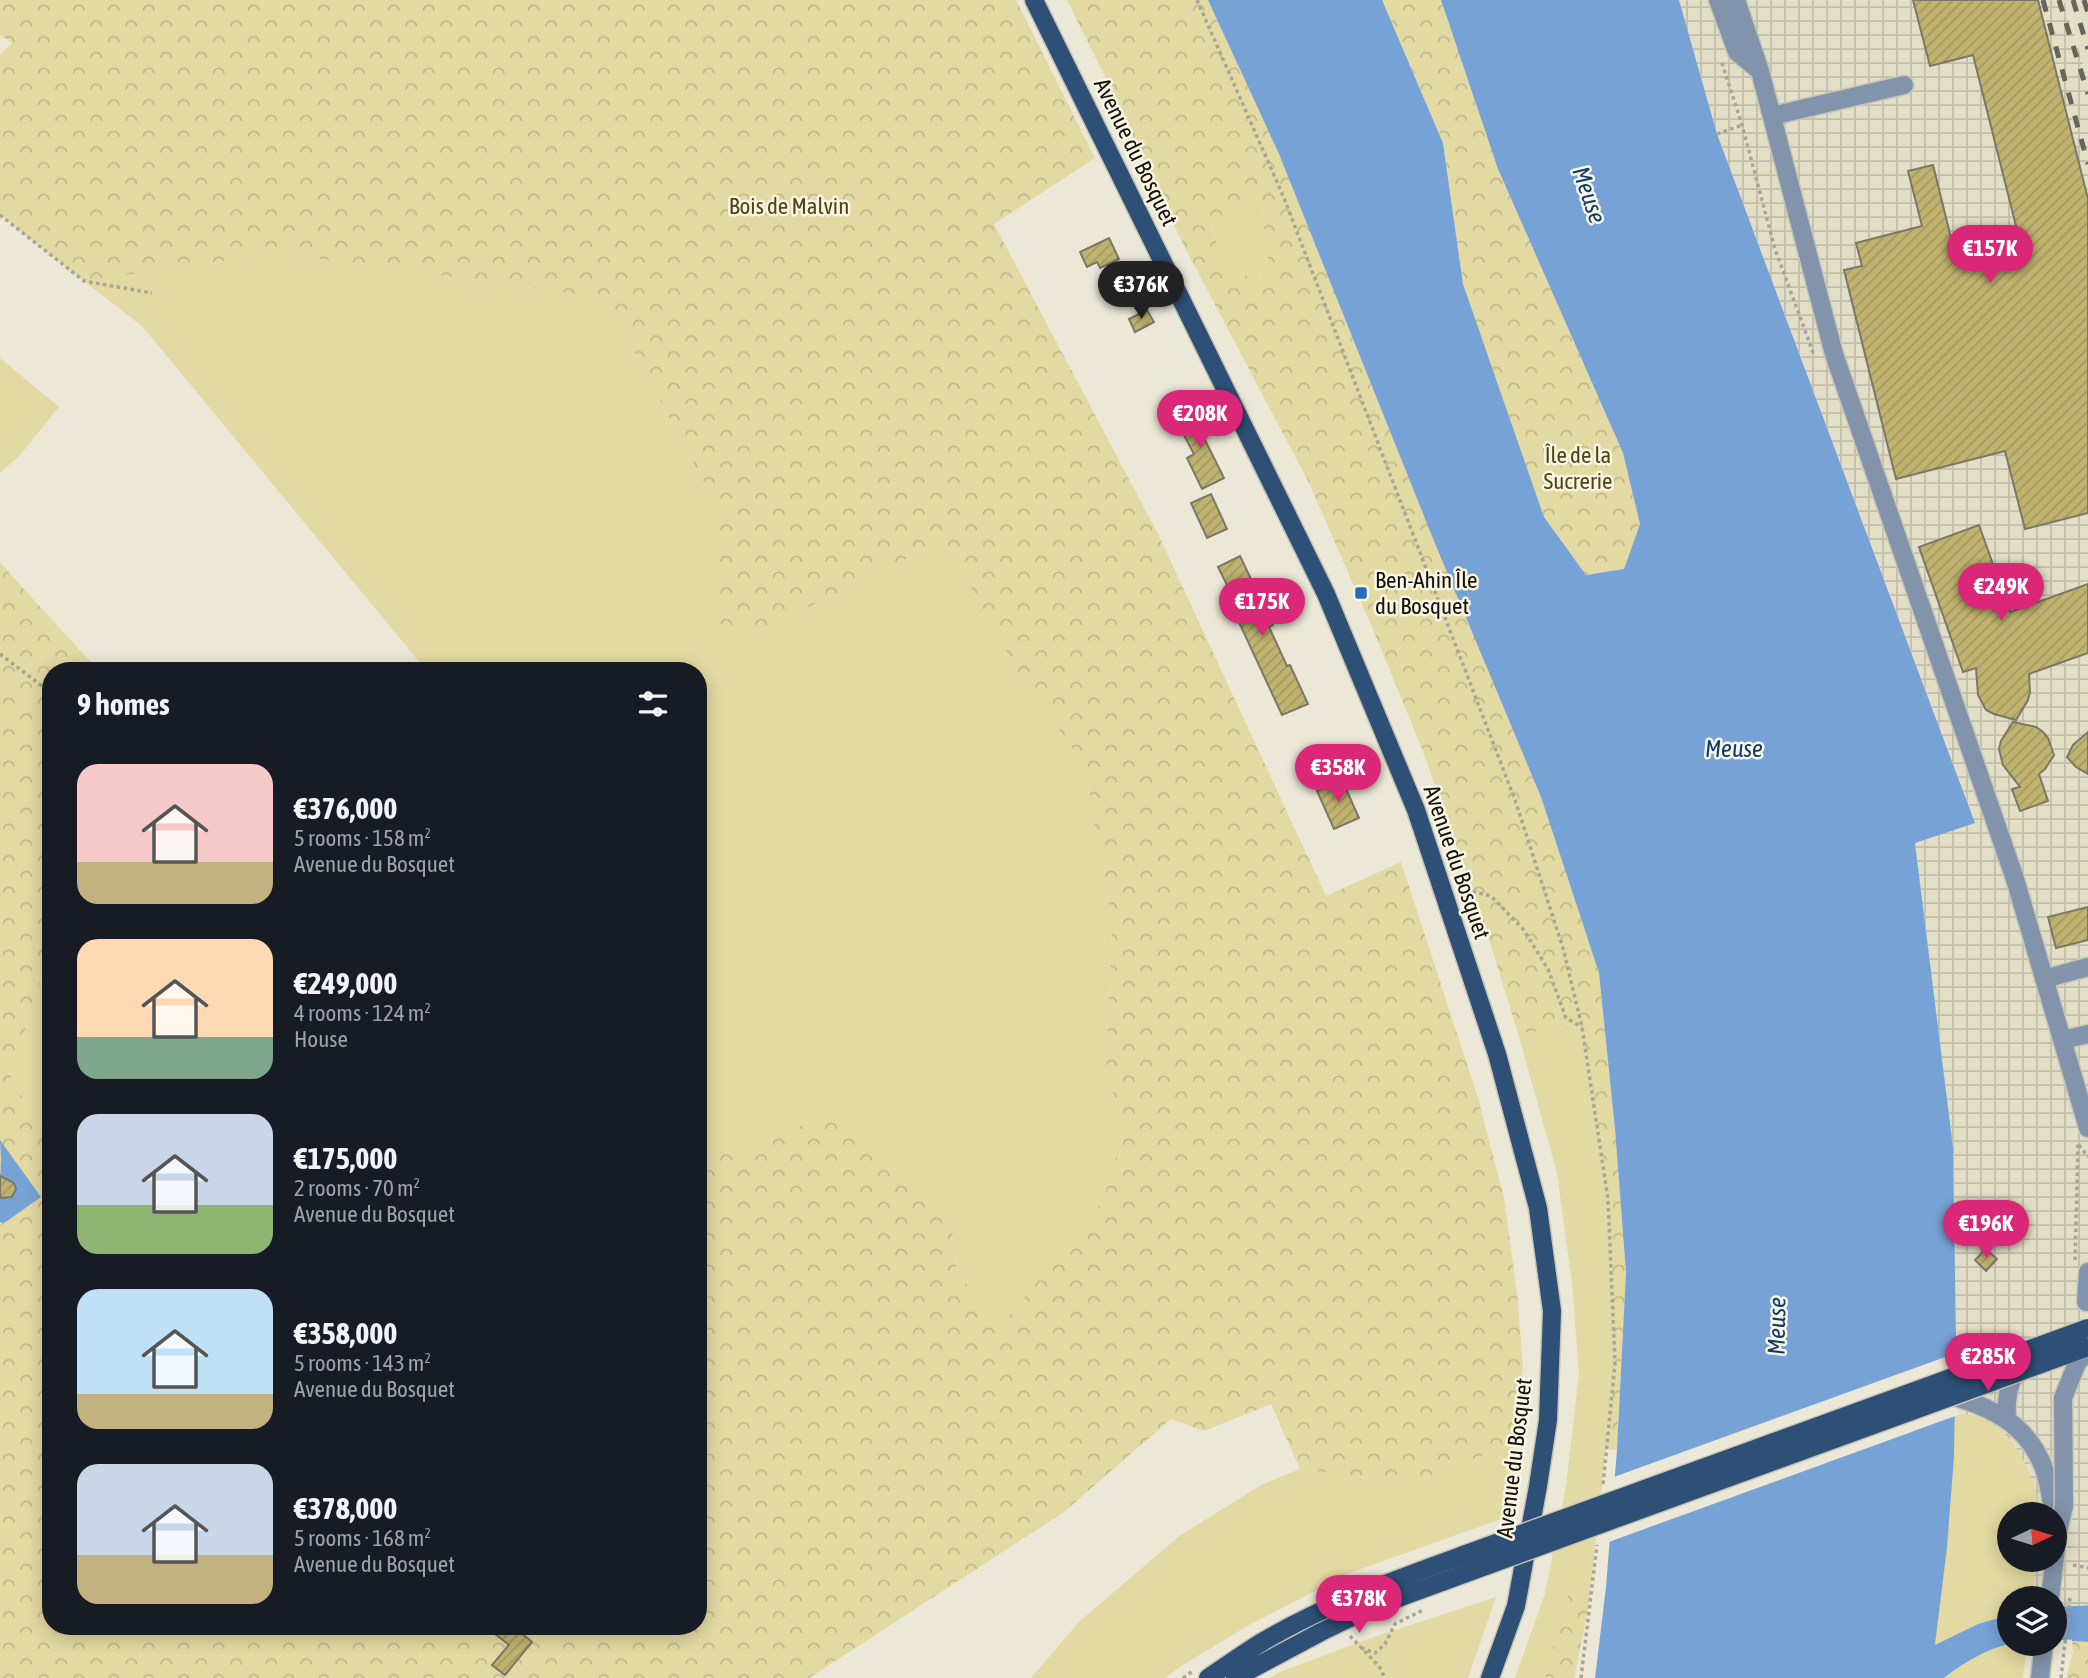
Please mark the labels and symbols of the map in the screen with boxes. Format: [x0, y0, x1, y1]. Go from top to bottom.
street label: Avenue du Bosquet [1089, 74, 1183, 230]
water label: Meuse [1567, 163, 1612, 227]
park label: Bois de Malvin [729, 193, 849, 219]
pin: €157K [1941, 226, 2039, 285]
pin: €376K [1092, 262, 1190, 321]
pin: €208K [1151, 391, 1249, 450]
park label: Île de la Sucrerie [1543, 442, 1613, 494]
pin: €249K [1952, 564, 2050, 623]
place label: Ben-Ahin Île du Bosquet [1375, 567, 1477, 619]
pin: €175K [1213, 578, 1311, 638]
marker: Ben-Ahin Île du Bosquet [1353, 585, 1369, 601]
water label: Meuse [1705, 735, 1763, 762]
pin: €358K [1289, 744, 1387, 804]
street label: Avenue du Bosquet [1419, 782, 1495, 942]
pin: €196K [1937, 1200, 2035, 1260]
water label: Meuse [1762, 1297, 1791, 1355]
pin: €285K [1939, 1334, 2037, 1393]
street label: Avenue du Bosquet [1491, 1377, 1537, 1539]
north arrow [1997, 1502, 2067, 1572]
pin: €378K [1310, 1576, 1408, 1635]

